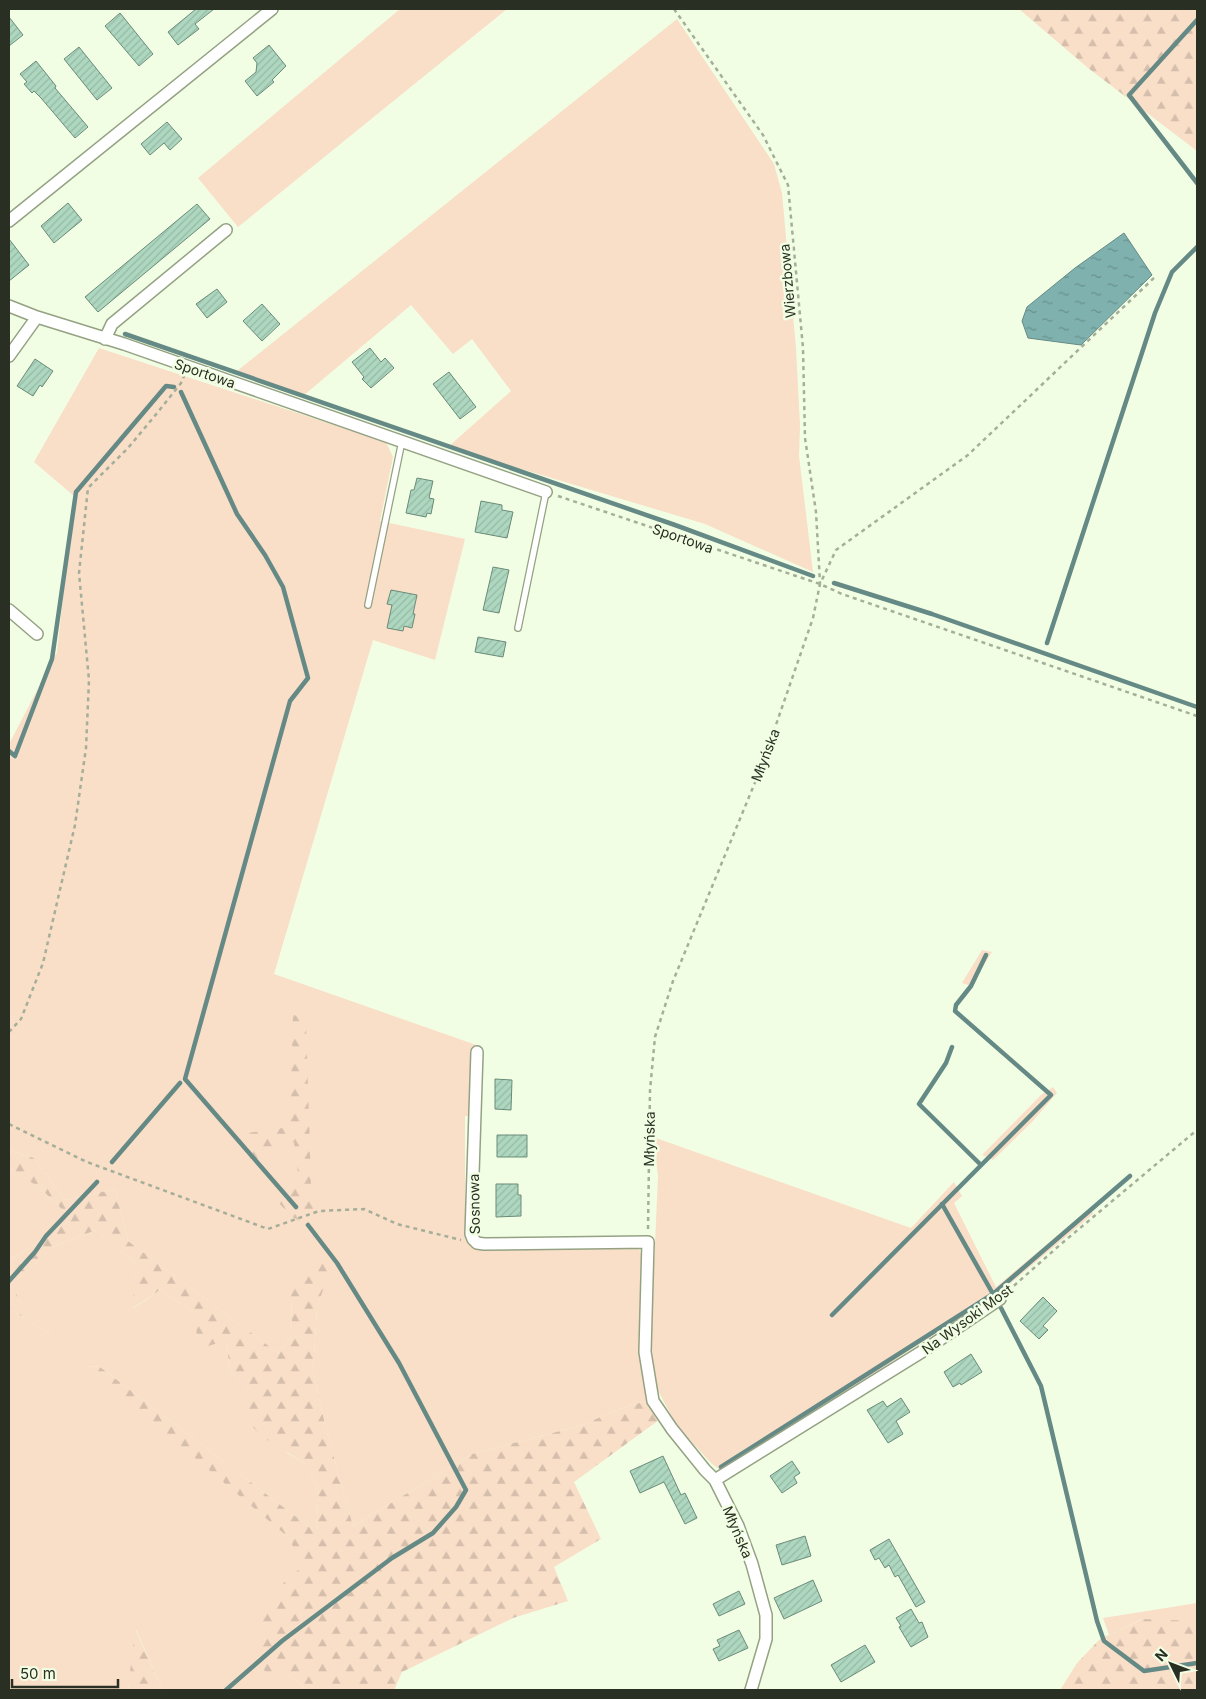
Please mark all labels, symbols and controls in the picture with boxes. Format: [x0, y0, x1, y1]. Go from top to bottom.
street label: Wierzbowa [775, 243, 799, 319]
street label: Sportowa [172, 355, 238, 391]
street label: Sportowa [650, 520, 716, 556]
street label: Młyńska [747, 726, 783, 784]
street label: Młyńska [640, 1111, 658, 1167]
street label: Sosnowa [465, 1174, 483, 1234]
street label: Na Wysoki Most [918, 1280, 1016, 1358]
street label: Młyńska [719, 1503, 757, 1561]
north arrow [1146, 1639, 1196, 1689]
text: N [1151, 1645, 1171, 1665]
scale bar [12, 1656, 119, 1688]
text: 50 m [20, 1664, 56, 1683]

